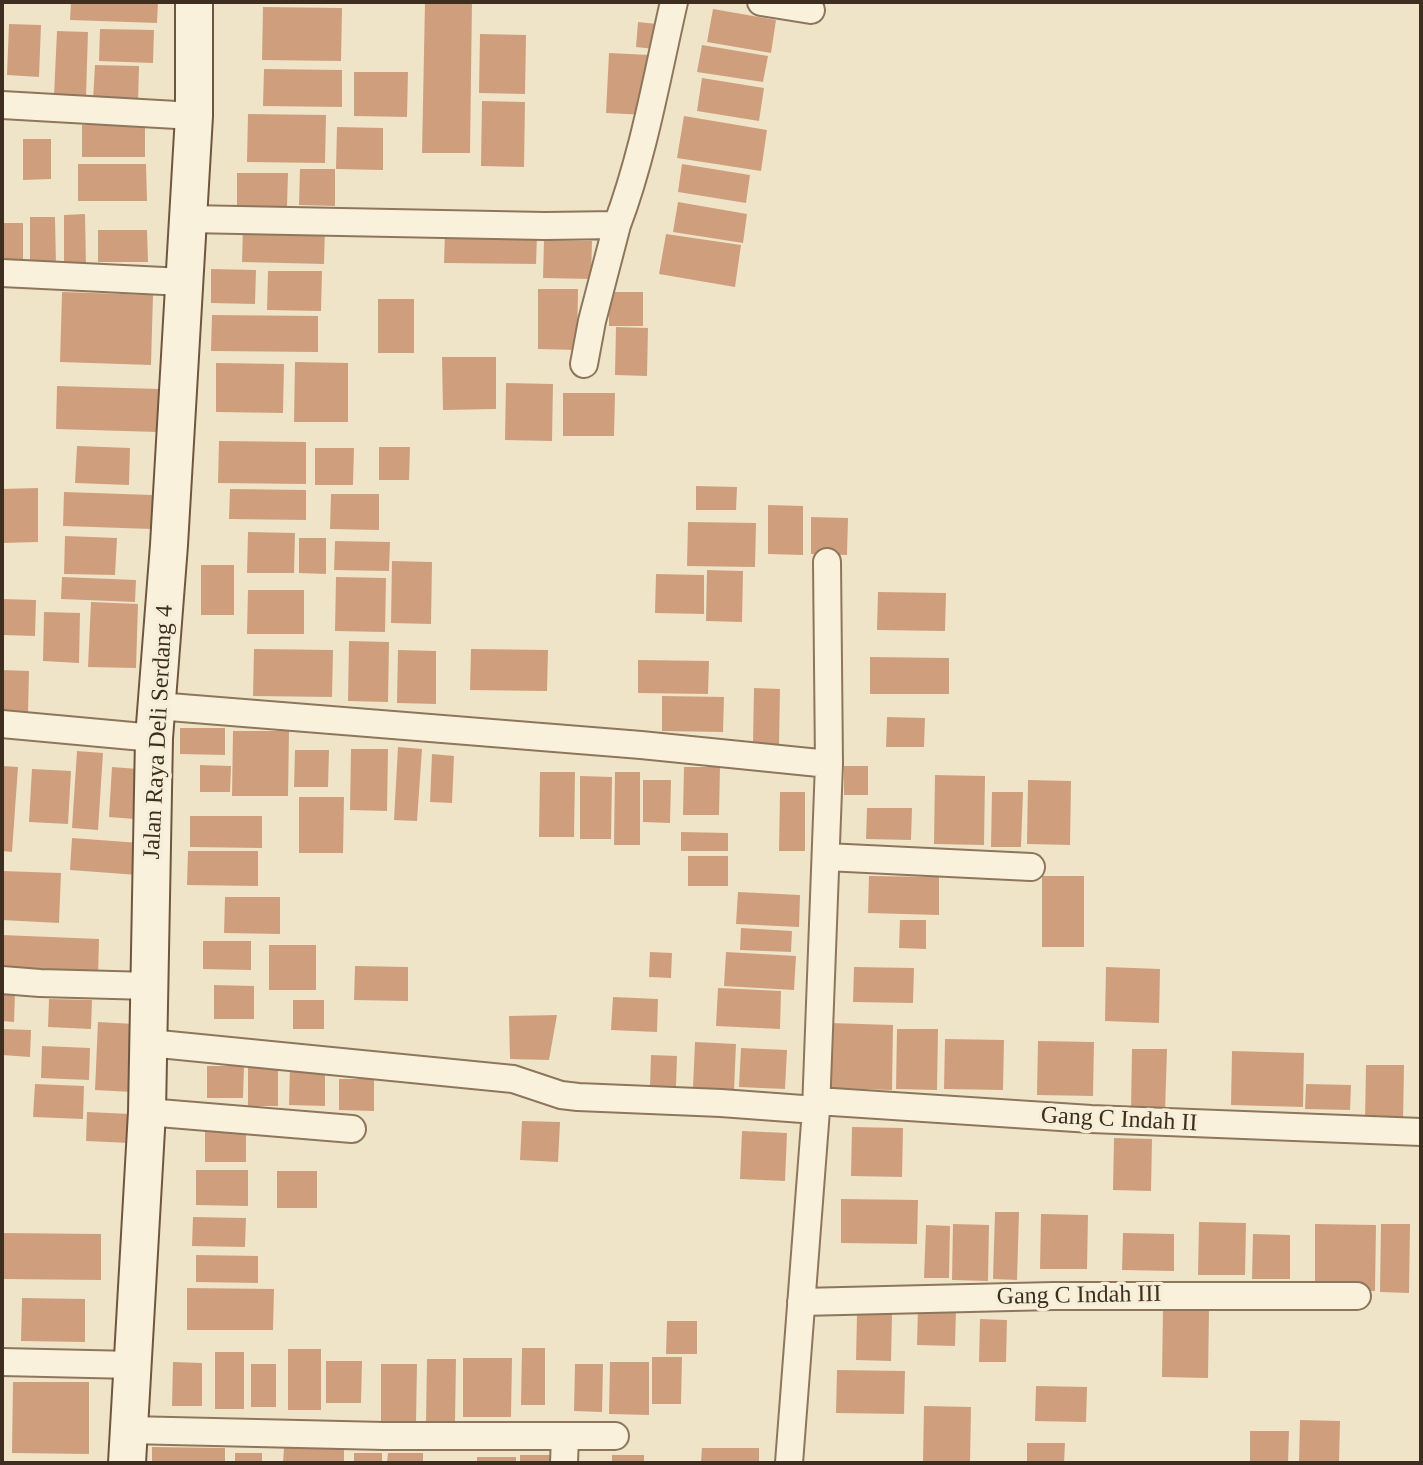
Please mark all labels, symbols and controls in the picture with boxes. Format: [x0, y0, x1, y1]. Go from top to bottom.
street label: Jalan Raya Deli Serdang 4 [138, 604, 180, 860]
street label: Gang C Indah II [1040, 1102, 1198, 1138]
street label: Gang C Indah III [996, 1280, 1162, 1312]

